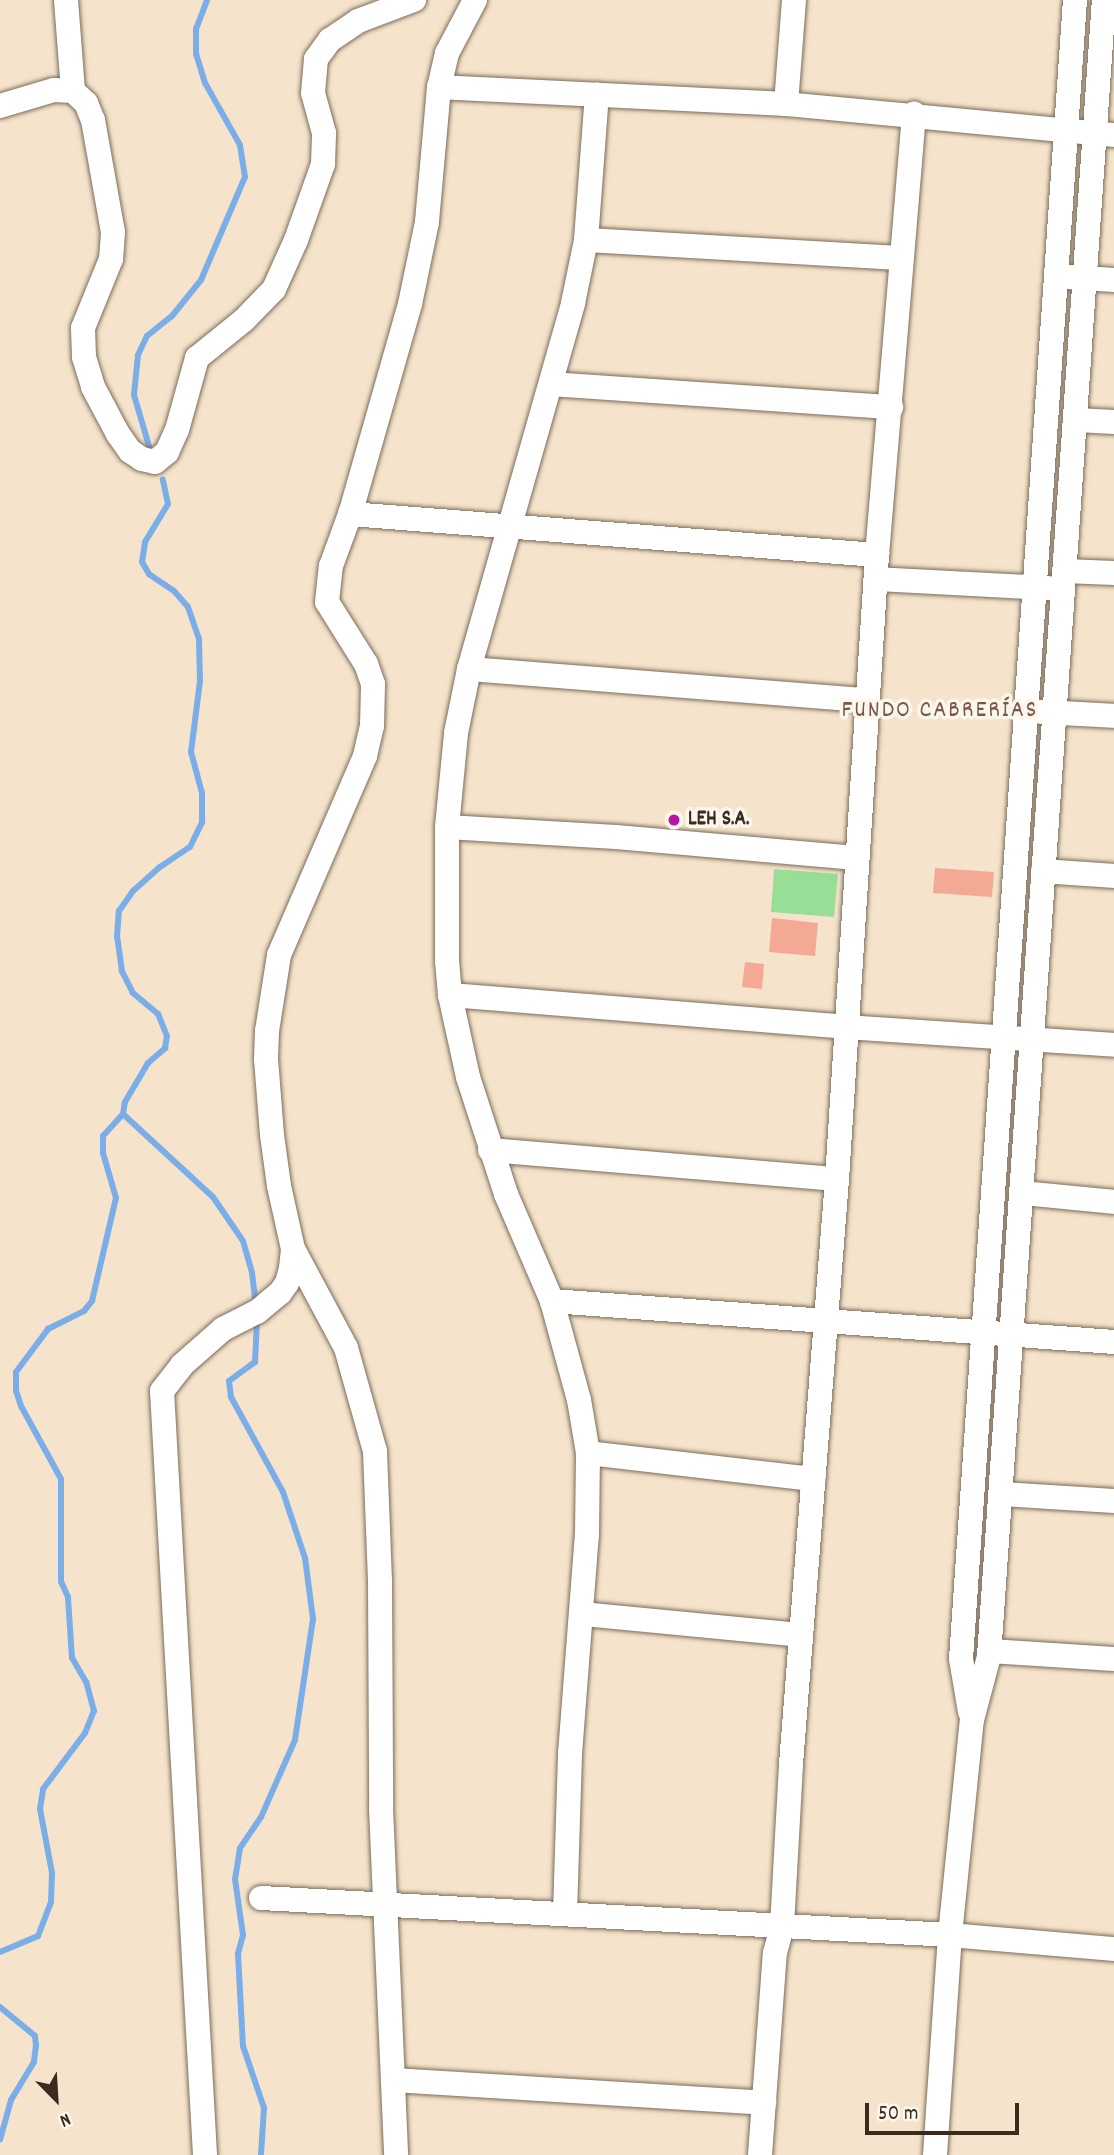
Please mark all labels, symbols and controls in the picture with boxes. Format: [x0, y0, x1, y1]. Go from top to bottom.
district label: FUNDO CABRERÍAS [843, 698, 1037, 726]
place label: LEH S.A. [688, 807, 749, 833]
marker: LEH S.A. [666, 812, 682, 828]
north arrow [21, 2064, 91, 2134]
scale bar [869, 2088, 1023, 2132]
text: 50 m [878, 2100, 918, 2130]
text: N [55, 2104, 75, 2133]

